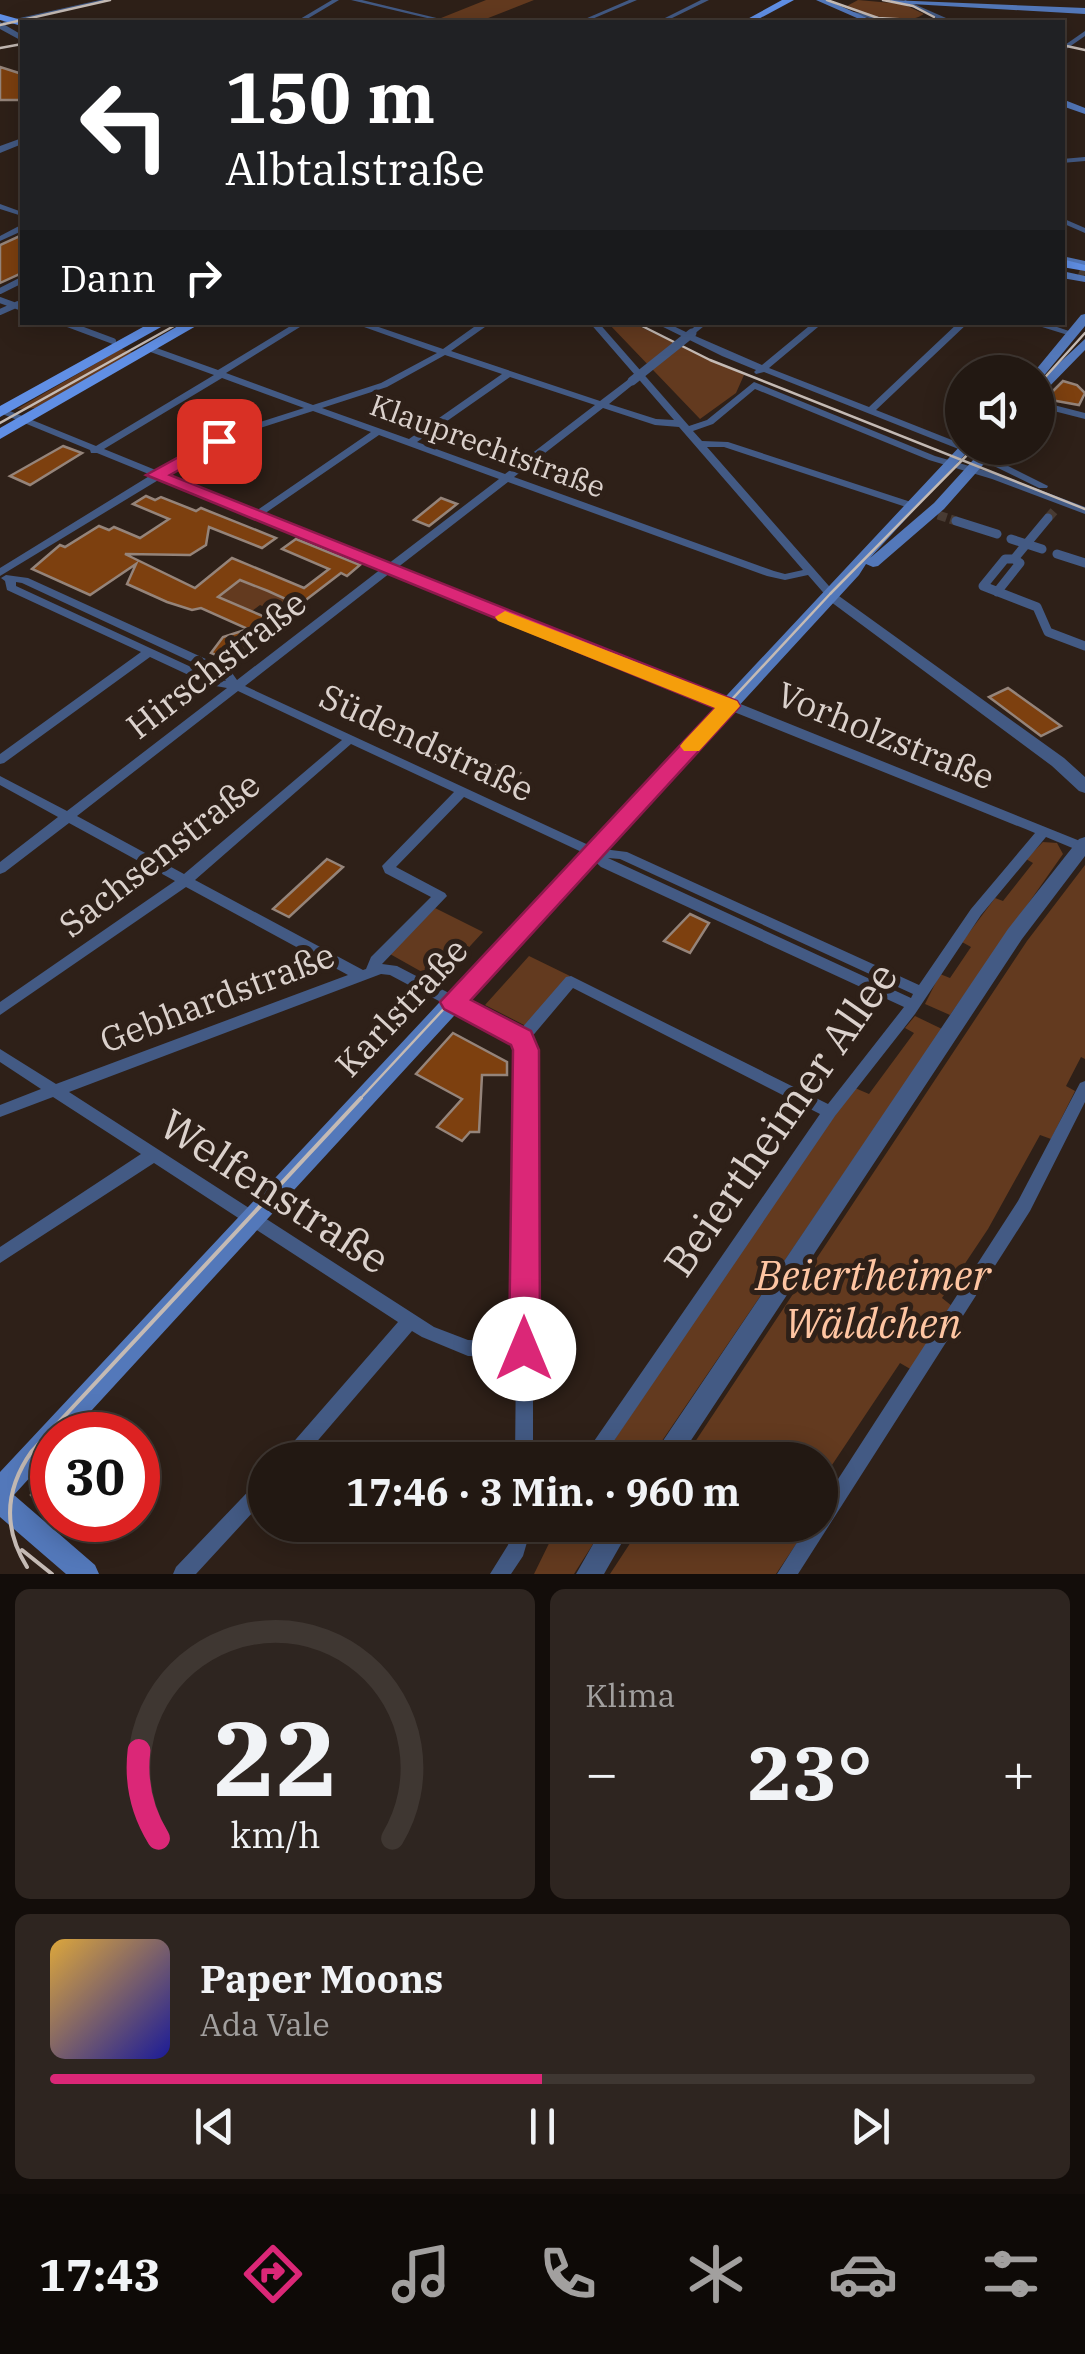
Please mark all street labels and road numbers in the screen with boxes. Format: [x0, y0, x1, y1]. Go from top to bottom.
street label: Klauprechtstraße [365, 384, 611, 506]
street label: Hirschstraße [117, 579, 315, 749]
street label: Vorholzstraße [770, 670, 1002, 800]
street label: Südendstraße [313, 672, 541, 812]
street label: Sachsenstraße [49, 761, 269, 947]
street label: Karlstraße [325, 928, 477, 1086]
street label: Gebhardstraße [93, 931, 341, 1063]
street label: Beiertheimer Allee [651, 951, 909, 1287]
street label: Welfenstraße [150, 1096, 400, 1286]

